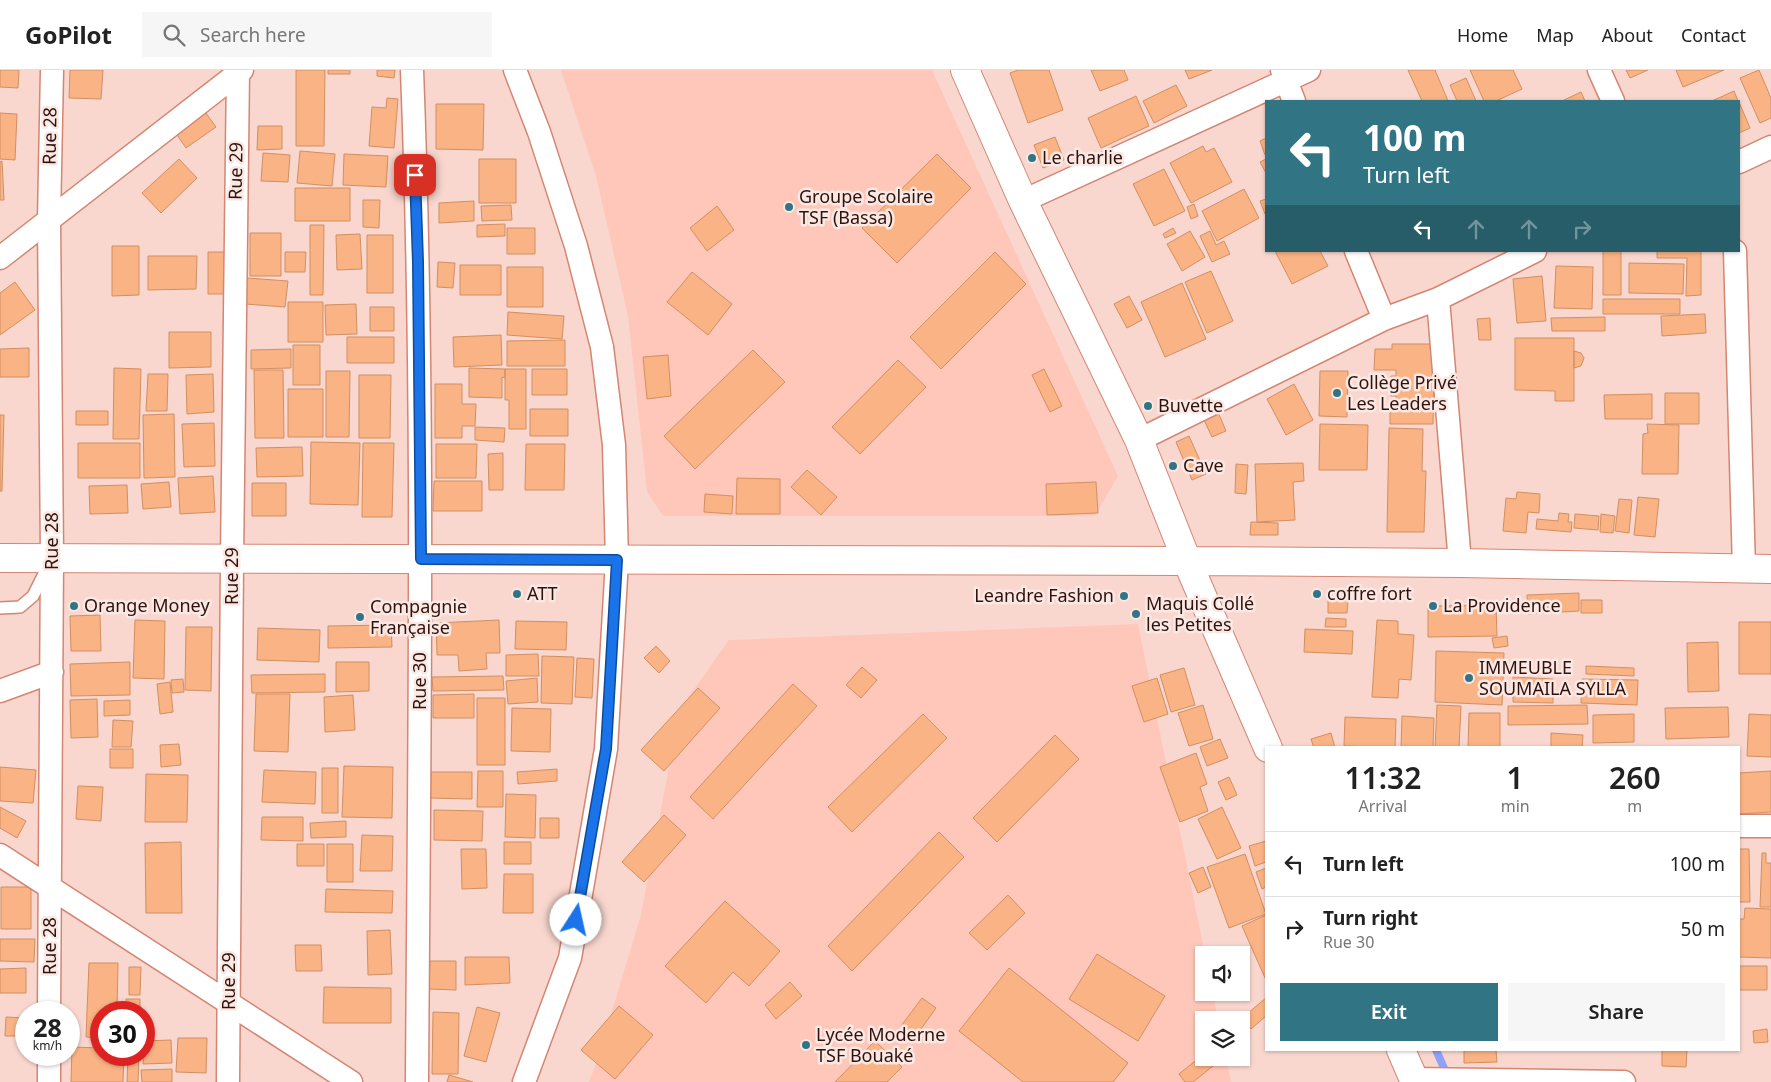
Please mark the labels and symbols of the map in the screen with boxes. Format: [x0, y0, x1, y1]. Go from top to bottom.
street label: Rue 28 [36, 107, 62, 165]
street label: Rue 29 [222, 142, 248, 200]
place label: Le charlie [1042, 145, 1123, 169]
marker: Le charlie [1026, 152, 1038, 164]
pin [394, 154, 436, 196]
place label: Groupe Scolaire TSF (Bassa) [799, 184, 933, 229]
marker: Groupe Scolaire TSF (Bassa) [783, 201, 795, 213]
place label: Collège Privé Les Leaders [1347, 370, 1457, 415]
marker: Collège Privé Les Leaders [1331, 387, 1343, 399]
place label: Buvette [1158, 393, 1223, 417]
marker: Buvette [1142, 400, 1154, 412]
place label: Cave [1183, 453, 1224, 477]
marker: Cave [1167, 460, 1179, 472]
street label: Rue 28 [39, 512, 63, 570]
street label: Rue 29 [219, 547, 243, 605]
place label: ATT [527, 581, 558, 605]
place label: coffre fort [1327, 581, 1412, 605]
place label: Leandre Fashion [974, 583, 1114, 607]
marker: ATT [511, 588, 523, 600]
marker: coffre fort [1311, 588, 1323, 600]
marker: Leandre Fashion [1118, 590, 1130, 602]
place label: Maquis Collé les Petites [1146, 591, 1254, 636]
place label: Orange Money [84, 593, 210, 617]
place label: La Providence [1443, 593, 1561, 617]
place label: Compagnie Française [370, 594, 467, 639]
marker: Orange Money [68, 600, 80, 612]
marker: La Providence [1427, 600, 1439, 612]
marker: Maquis Collé les Petites [1130, 608, 1142, 620]
marker: Compagnie Française [354, 611, 366, 623]
street label: Rue 30 [407, 652, 431, 710]
place label: IMMEUBLE SOUMAILA SYLLA [1479, 655, 1627, 700]
marker: IMMEUBLE SOUMAILA SYLLA [1463, 672, 1475, 684]
position arrow [549, 893, 601, 945]
street label: Rue 28 [37, 917, 61, 975]
street label: Rue 29 [216, 952, 240, 1010]
speed limit sign: 30 [90, 1001, 155, 1066]
place label: Lycée Moderne TSF Bouaké [816, 1022, 945, 1067]
marker: Lycée Moderne TSF Bouaké [800, 1039, 812, 1051]

